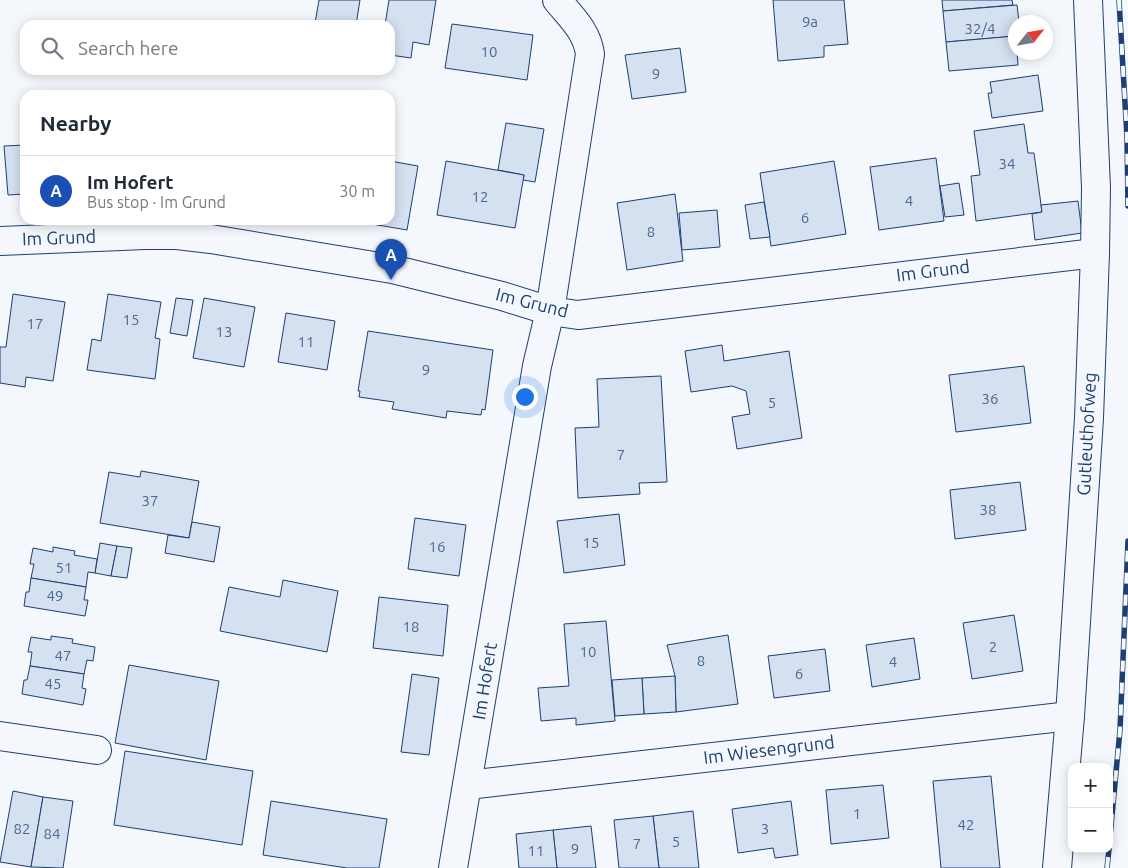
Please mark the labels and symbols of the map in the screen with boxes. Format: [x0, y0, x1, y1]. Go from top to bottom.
house number: 9a [802, 13, 818, 30]
north arrow [1008, 15, 1053, 60]
house number: 32/4 [965, 20, 995, 37]
house number: 10 [481, 43, 497, 60]
house number: 9 [652, 65, 660, 82]
house number: 34 [999, 155, 1015, 172]
house number: 12 [472, 188, 488, 205]
house number: 4 [905, 192, 913, 209]
house number: 6 [801, 209, 809, 226]
house number: 8 [647, 223, 655, 240]
street label: Im Grund [22, 226, 96, 248]
pin: A [375, 239, 407, 280]
street label: Im Grund [895, 256, 971, 284]
street label: Im Grund [494, 283, 571, 321]
house number: 15 [123, 311, 139, 328]
house number: 17 [27, 315, 43, 332]
house number: 13 [216, 323, 232, 340]
house number: 11 [298, 333, 314, 350]
house number: 9 [422, 361, 430, 378]
street label: Gutleuthofweg [1073, 372, 1099, 496]
your location [512, 384, 538, 410]
house number: 36 [982, 390, 998, 407]
house number: 5 [768, 394, 776, 411]
house number: 7 [617, 446, 625, 463]
house number: 37 [142, 492, 158, 509]
house number: 38 [980, 501, 996, 518]
house number: 15 [583, 534, 599, 551]
house number: 16 [429, 538, 445, 555]
house number: 51 [56, 559, 72, 576]
house number: 49 [47, 587, 63, 604]
house number: 18 [403, 618, 419, 635]
house number: 2 [989, 638, 997, 655]
street label: Im Hofert [468, 641, 500, 721]
house number: 10 [580, 643, 596, 660]
house number: 47 [55, 647, 71, 664]
house number: 8 [697, 652, 705, 669]
house number: 4 [889, 653, 897, 670]
house number: 6 [795, 665, 803, 682]
house number: 45 [45, 675, 61, 692]
street label: Im Wiesengrund [702, 731, 836, 767]
house number: 1 [853, 805, 861, 822]
house number: 42 [958, 816, 974, 833]
house number: 82 [14, 820, 30, 837]
house number: 3 [761, 820, 769, 837]
house number: 84 [44, 825, 60, 842]
house number: 5 [672, 833, 680, 850]
house number: 7 [633, 835, 641, 852]
house number: 9 [571, 840, 579, 857]
house number: 11 [528, 842, 544, 859]

